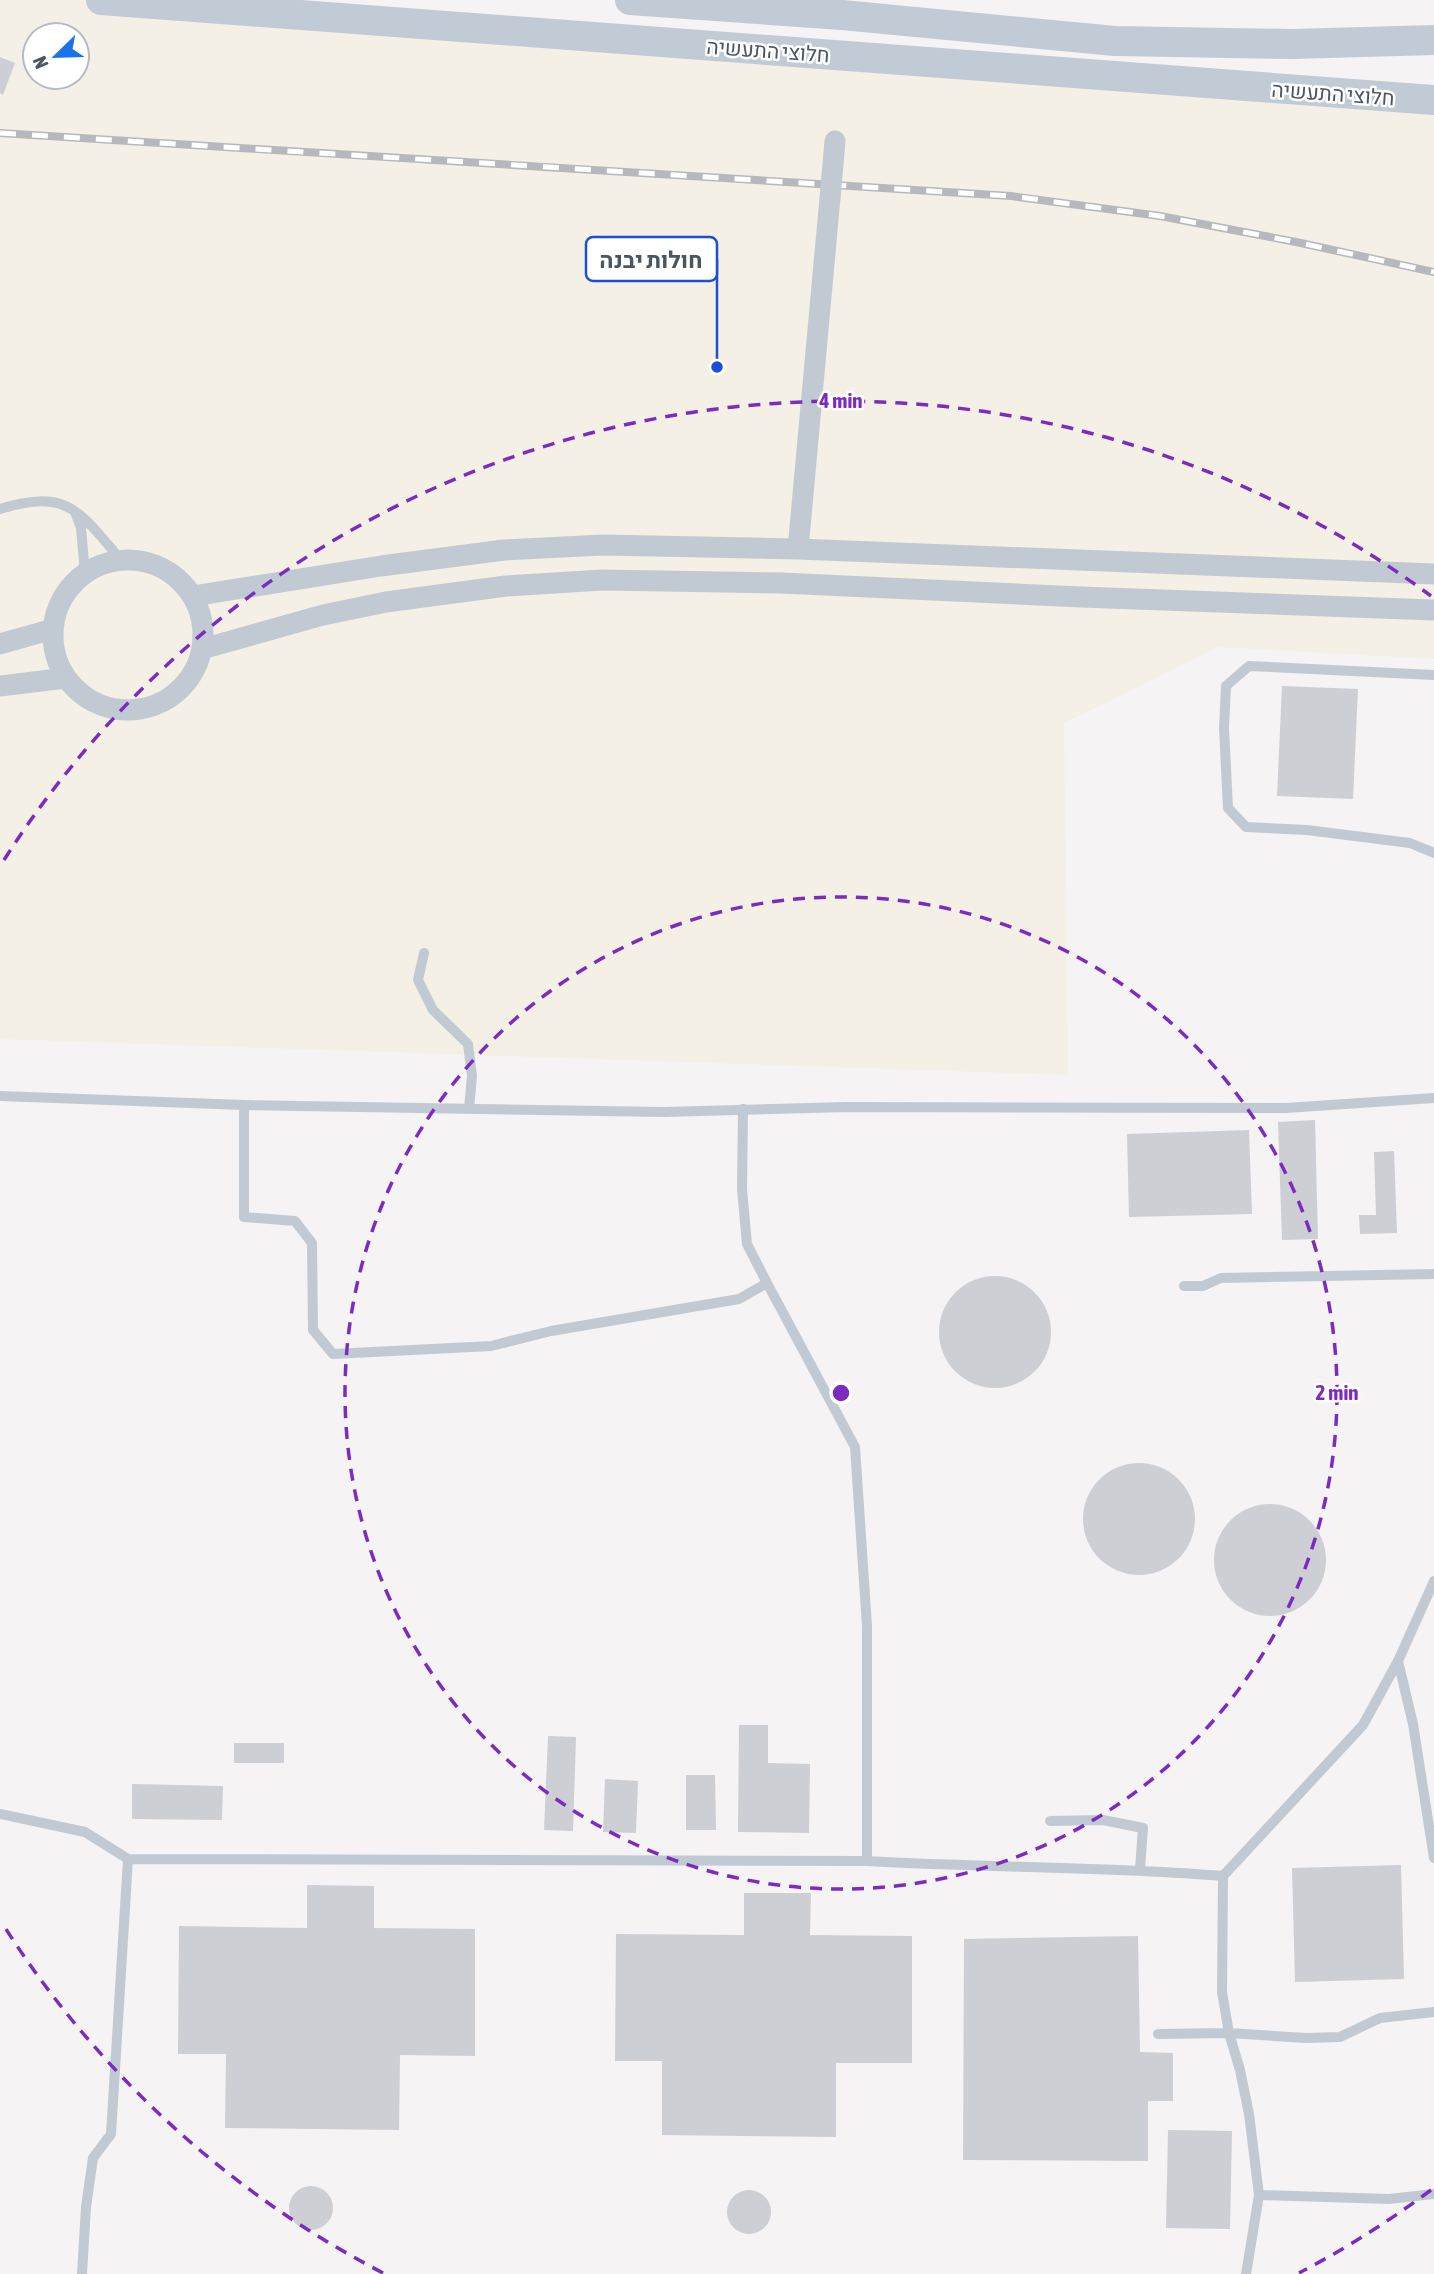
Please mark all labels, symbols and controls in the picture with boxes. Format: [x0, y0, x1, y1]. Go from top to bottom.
north arrow [21, 21, 91, 91]
street label: חלוצי התעשיה [706, 34, 830, 66]
text: N [28, 53, 53, 72]
street label: חלוצי התעשיה [1271, 77, 1395, 109]
callout: חולות יבנה [586, 237, 717, 281]
text: חולות יבנה [599, 247, 703, 273]
text: 4 min [819, 388, 862, 412]
text: 2 min [1316, 1380, 1358, 1404]
centre of rings [829, 1381, 853, 1405]

